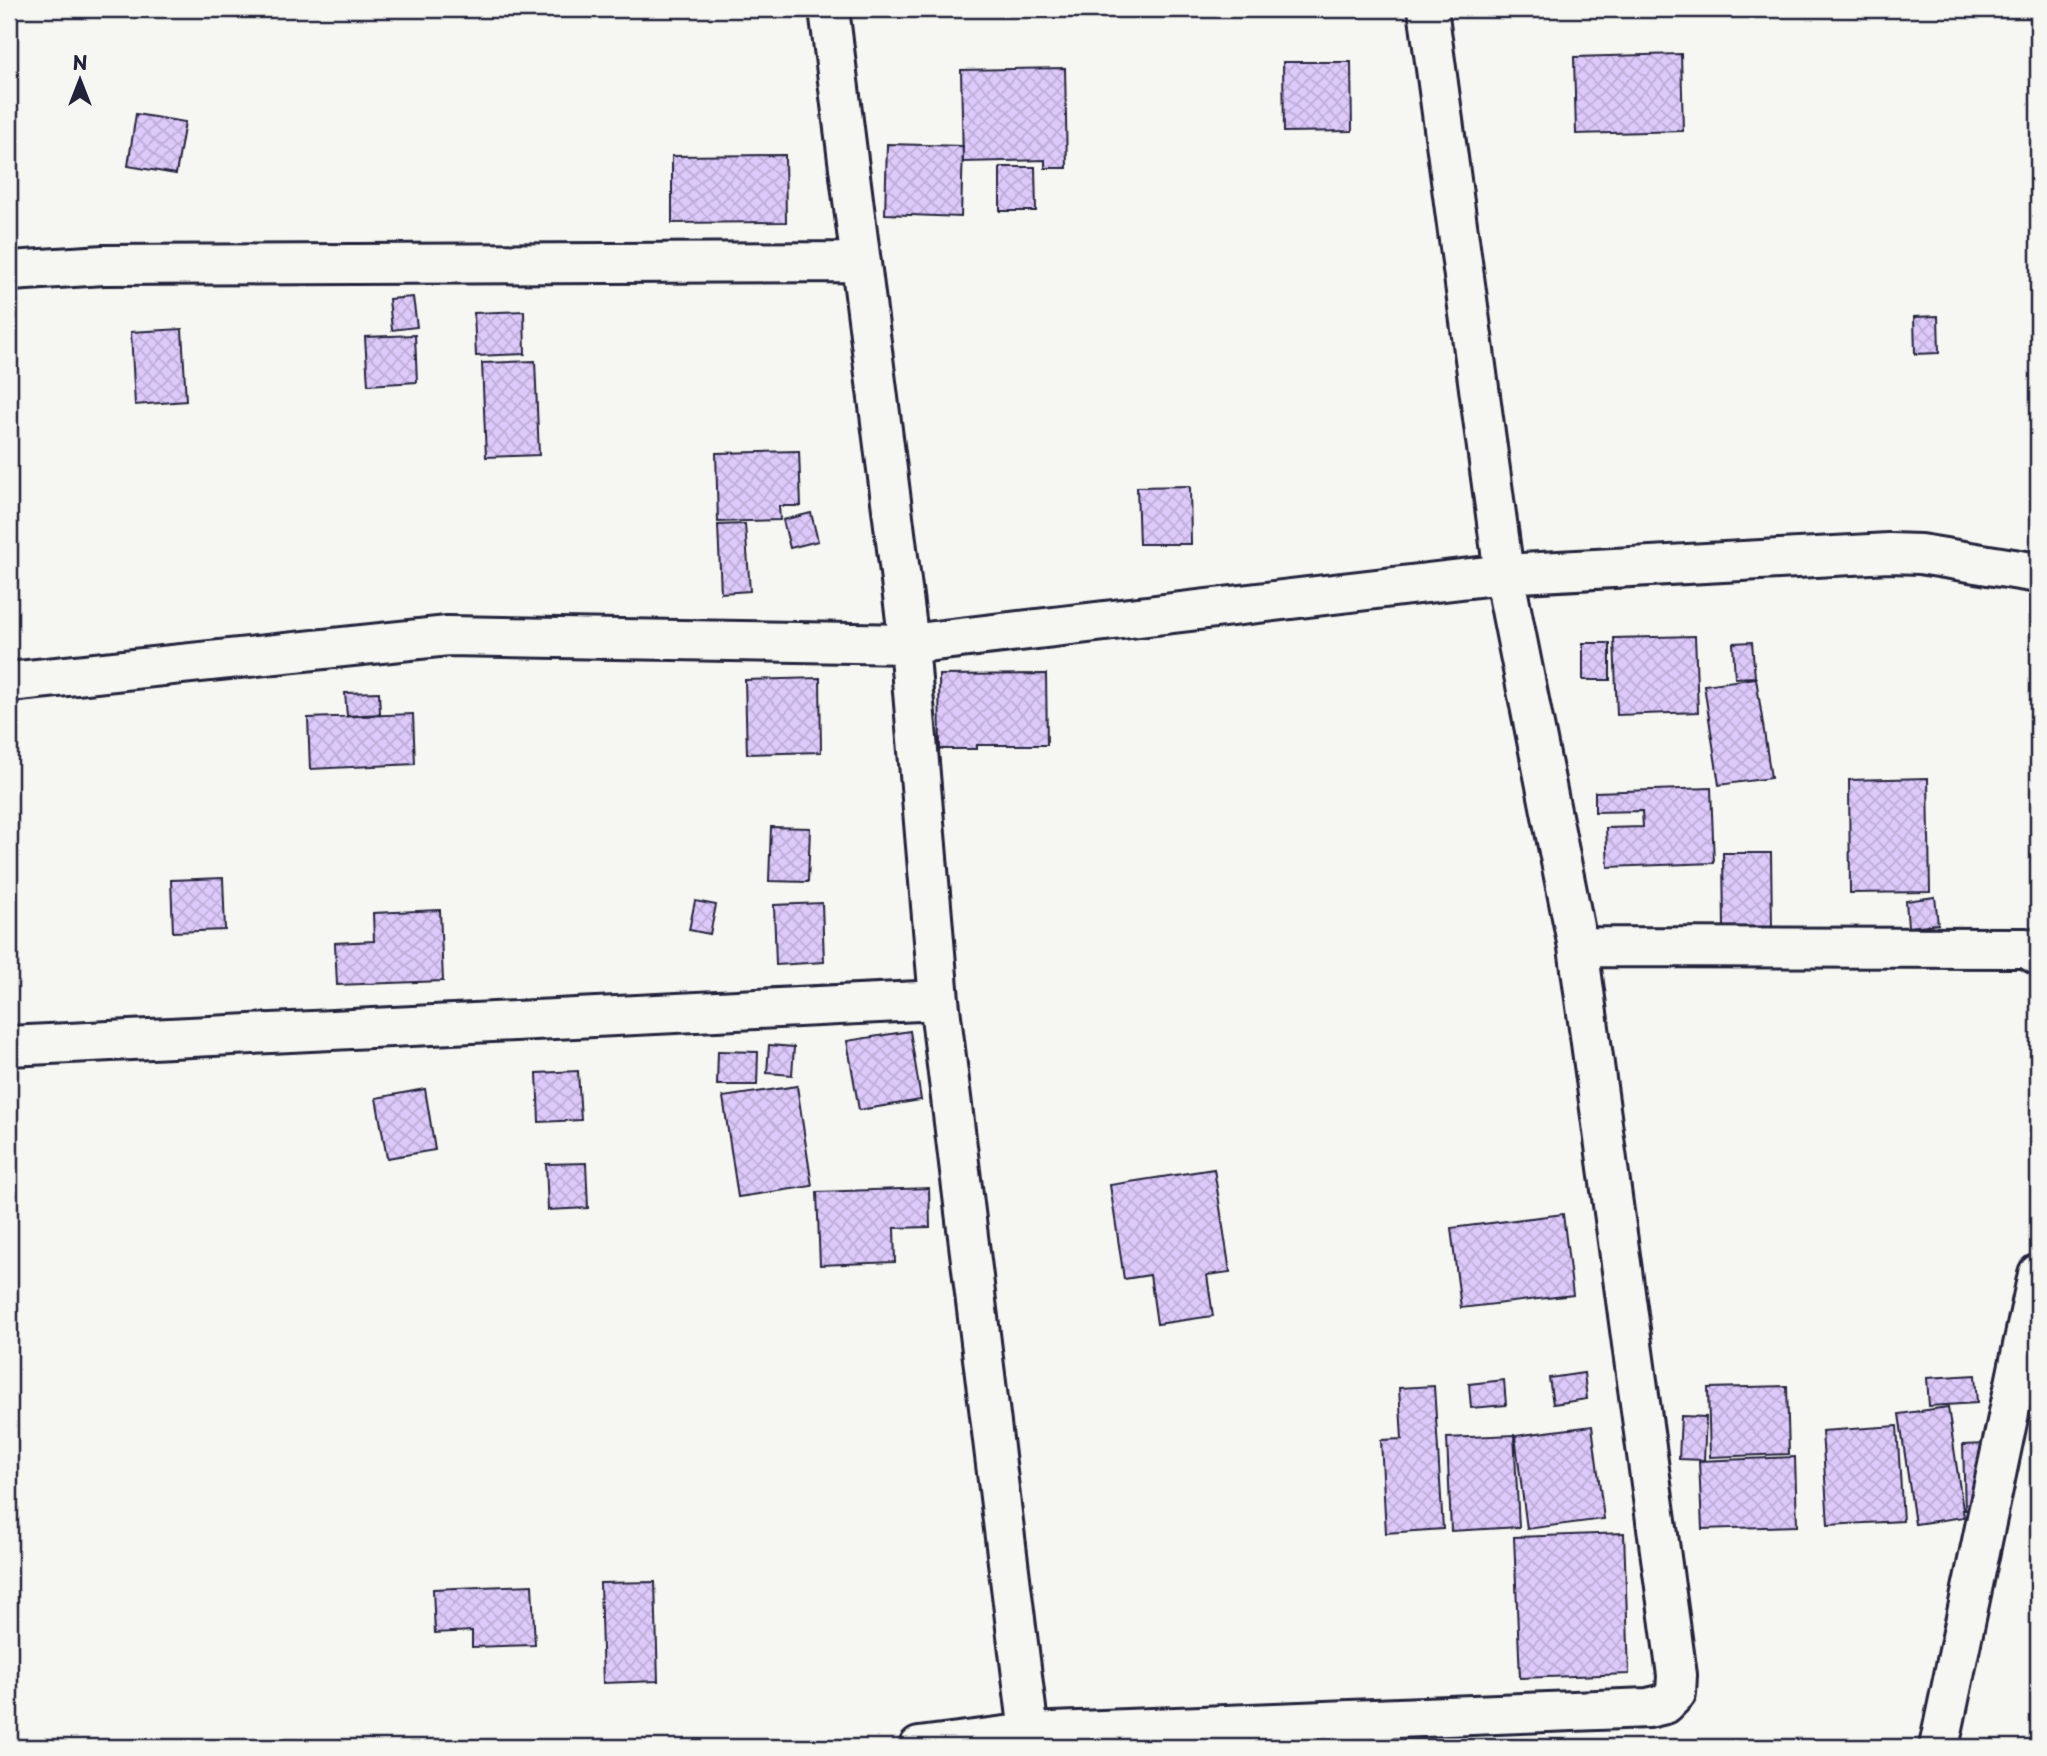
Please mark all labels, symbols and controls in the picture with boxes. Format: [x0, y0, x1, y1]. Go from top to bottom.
north arrow [46, 46, 116, 116]
text: N [72, 48, 88, 76]

